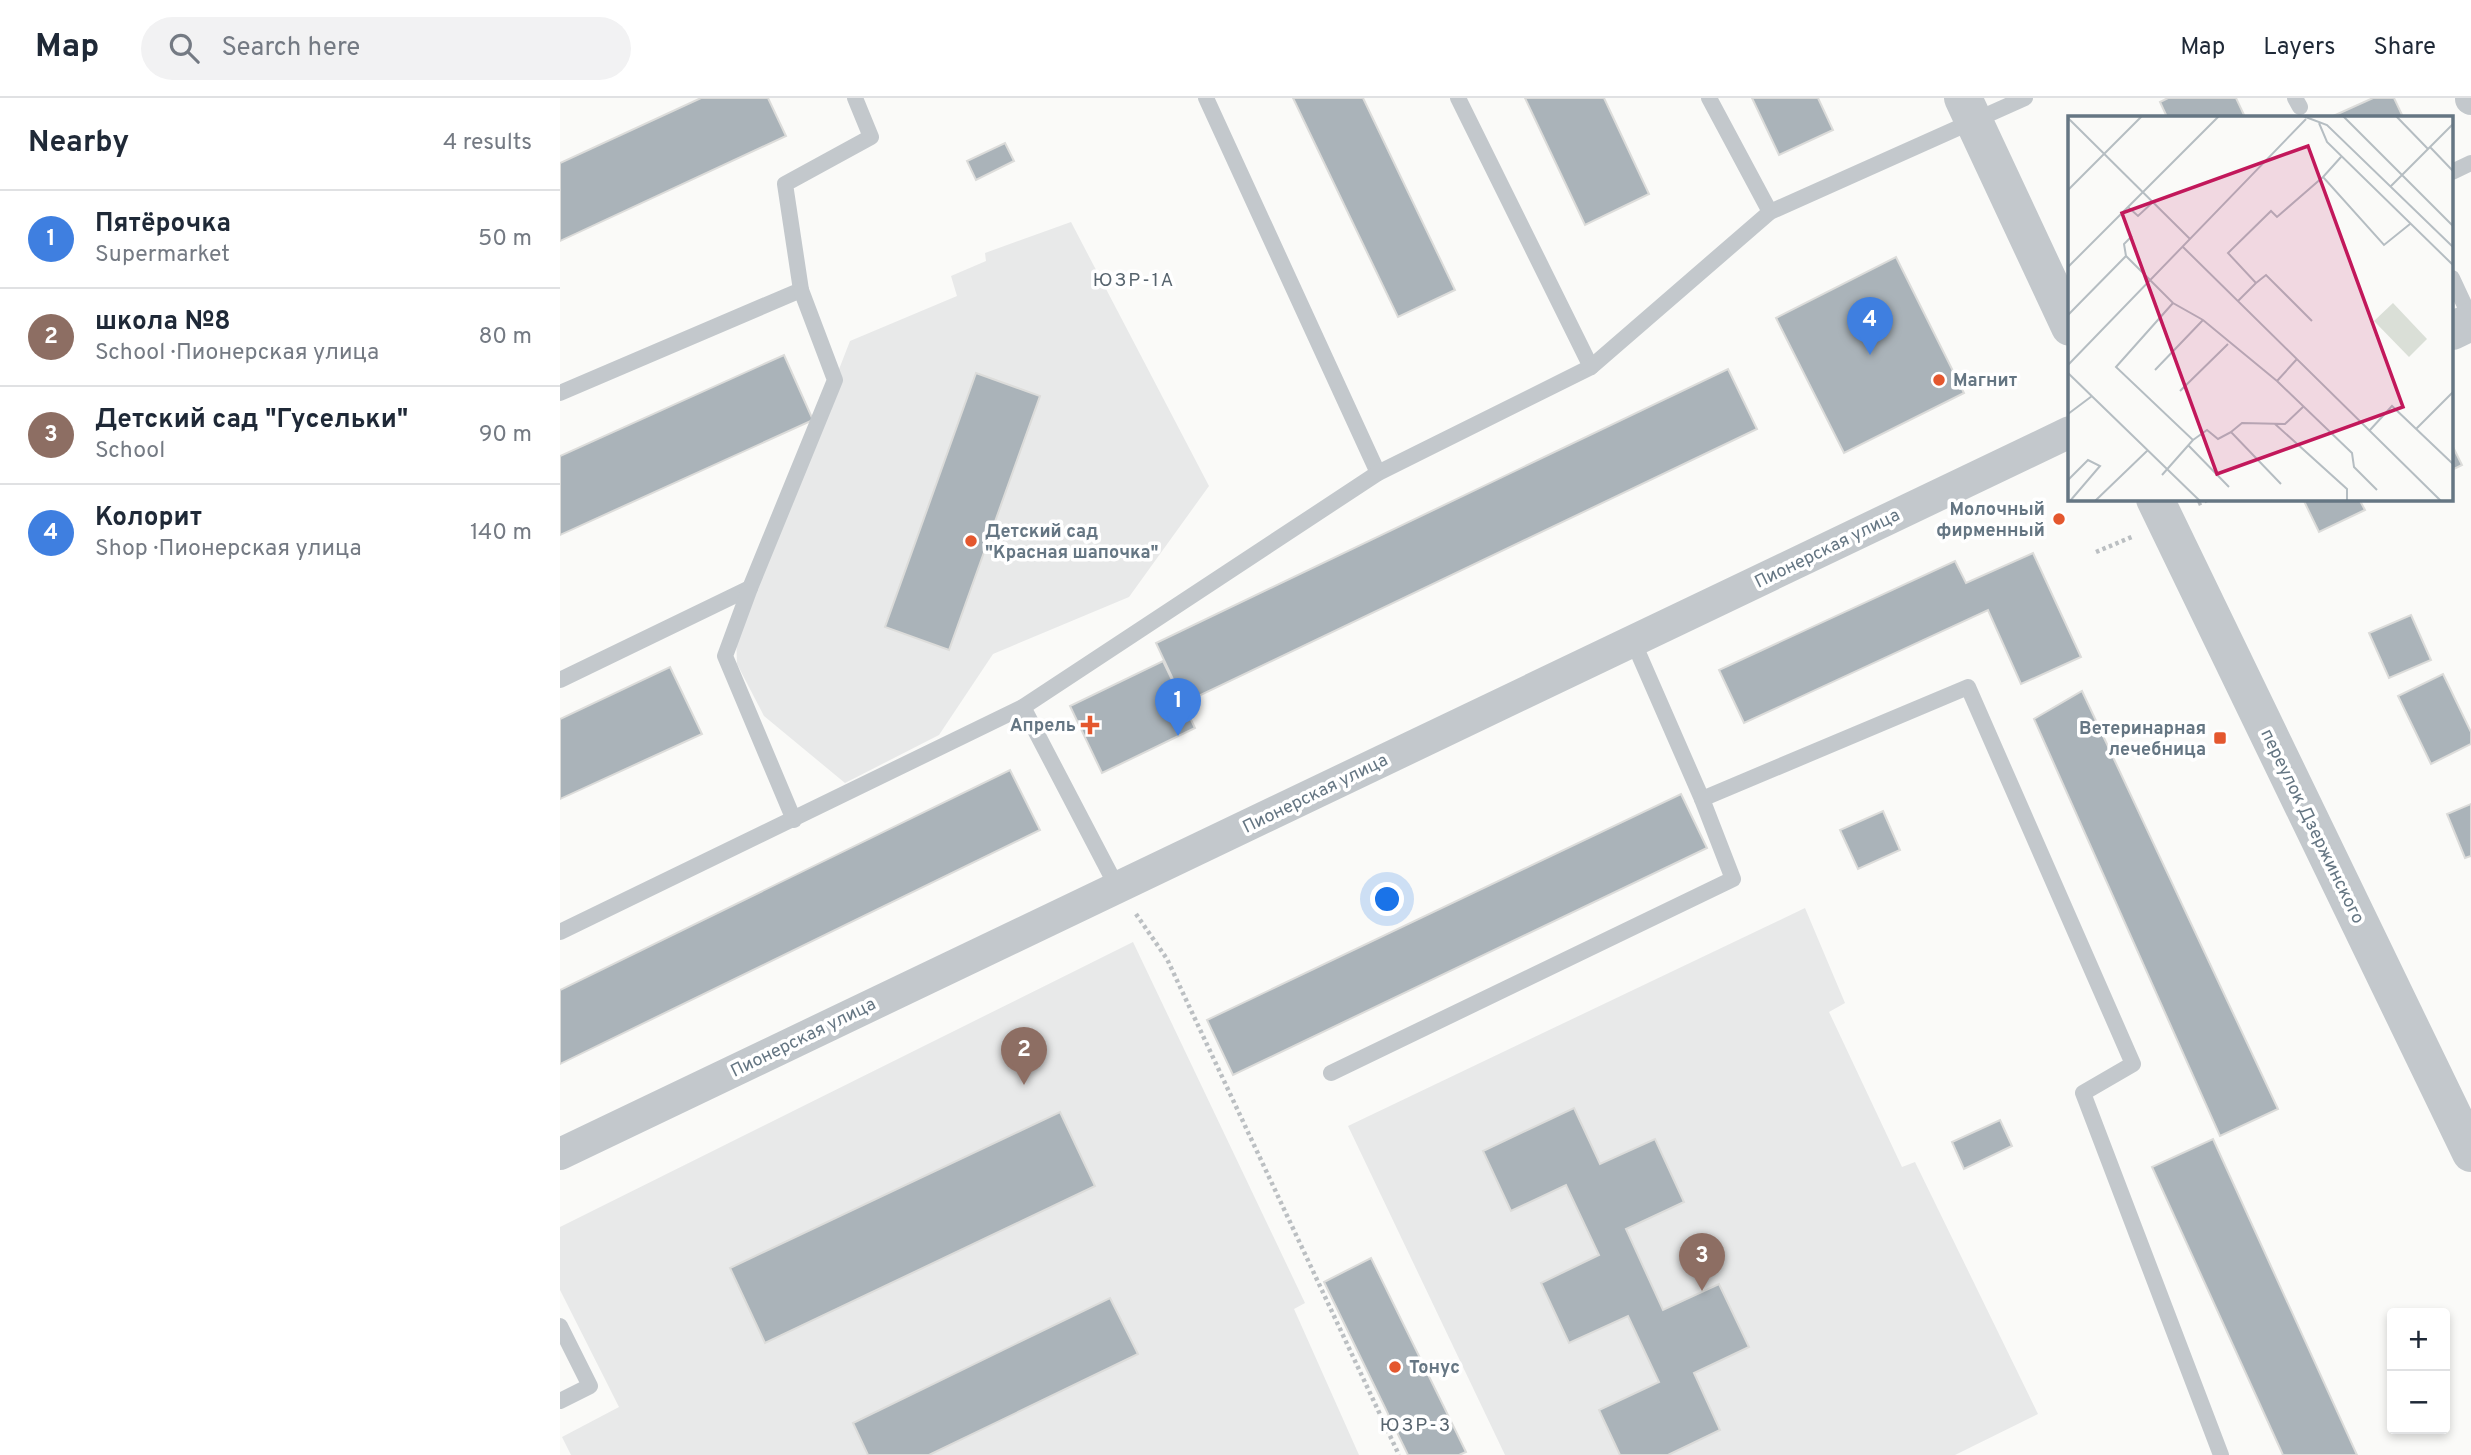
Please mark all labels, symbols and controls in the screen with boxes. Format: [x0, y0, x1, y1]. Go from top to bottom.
search box [141, 17, 631, 80]
text: Map [35, 27, 99, 69]
icon: search [165, 29, 203, 67]
text: Search here [221, 32, 360, 65]
text: Map [2180, 33, 2225, 63]
text: Layers [2263, 33, 2335, 63]
text: Share [2373, 33, 2436, 63]
inset map [2068, 116, 2454, 500]
text: Nearby [28, 125, 129, 162]
text: 4 results [443, 129, 532, 158]
text: Пятёрочка [95, 208, 231, 241]
text: 1 [46, 225, 56, 254]
text: 50 m [478, 225, 532, 254]
text: Supermarket [95, 241, 230, 270]
district label: ЮЗР-1А [1093, 269, 1175, 293]
pin: 4 [1847, 297, 1893, 355]
text: школа №8 [95, 306, 231, 339]
text: 2 [44, 323, 58, 352]
text: 80 m [479, 323, 532, 352]
text: School · Пионерская улица [95, 339, 379, 368]
place label: Магнит [1953, 370, 2018, 393]
marker: Магнит [1931, 372, 1947, 388]
text: Детский сад "Гусельки" [95, 404, 408, 437]
text: 3 [44, 421, 58, 450]
text: 90 m [479, 421, 532, 450]
text: School [95, 437, 165, 466]
place label: Молочный фирменный [1936, 499, 2045, 543]
text: Колорит [95, 502, 202, 535]
street label: Пионерская улица [1751, 504, 1904, 595]
marker: Молочный фирменный [2051, 511, 2067, 527]
text: 4 [44, 519, 58, 548]
text: 140 m [470, 519, 532, 548]
place label: Детский сад "Красная шапочка" [985, 521, 1159, 565]
marker: Детский сад "Красная шапочка" [963, 533, 979, 549]
text: Shop · Пионерская улица [95, 535, 362, 564]
pin: 1 [1155, 678, 1201, 736]
place label: Апрель [1010, 715, 1076, 738]
marker: Апрель [1082, 717, 1098, 733]
place label: Ветеринарная лечебница [2079, 718, 2206, 762]
street label: переулок Дзержинского [2254, 725, 2369, 928]
marker: Ветеринарная лечебница [2212, 730, 2228, 746]
street label: Пионерская улица [1239, 749, 1392, 840]
your location [1370, 882, 1404, 916]
street label: Пионерская улица [727, 993, 880, 1084]
pin: 2 [1001, 1027, 1047, 1085]
pin: 3 [1679, 1233, 1725, 1291]
map controls [2387, 1308, 2450, 1434]
button: + [2387, 1308, 2450, 1371]
place label: Тонус [1409, 1357, 1460, 1380]
marker: Тонус [1387, 1359, 1403, 1375]
button: − [2387, 1371, 2450, 1434]
district label: ЮЗР-3 [1380, 1414, 1452, 1438]

